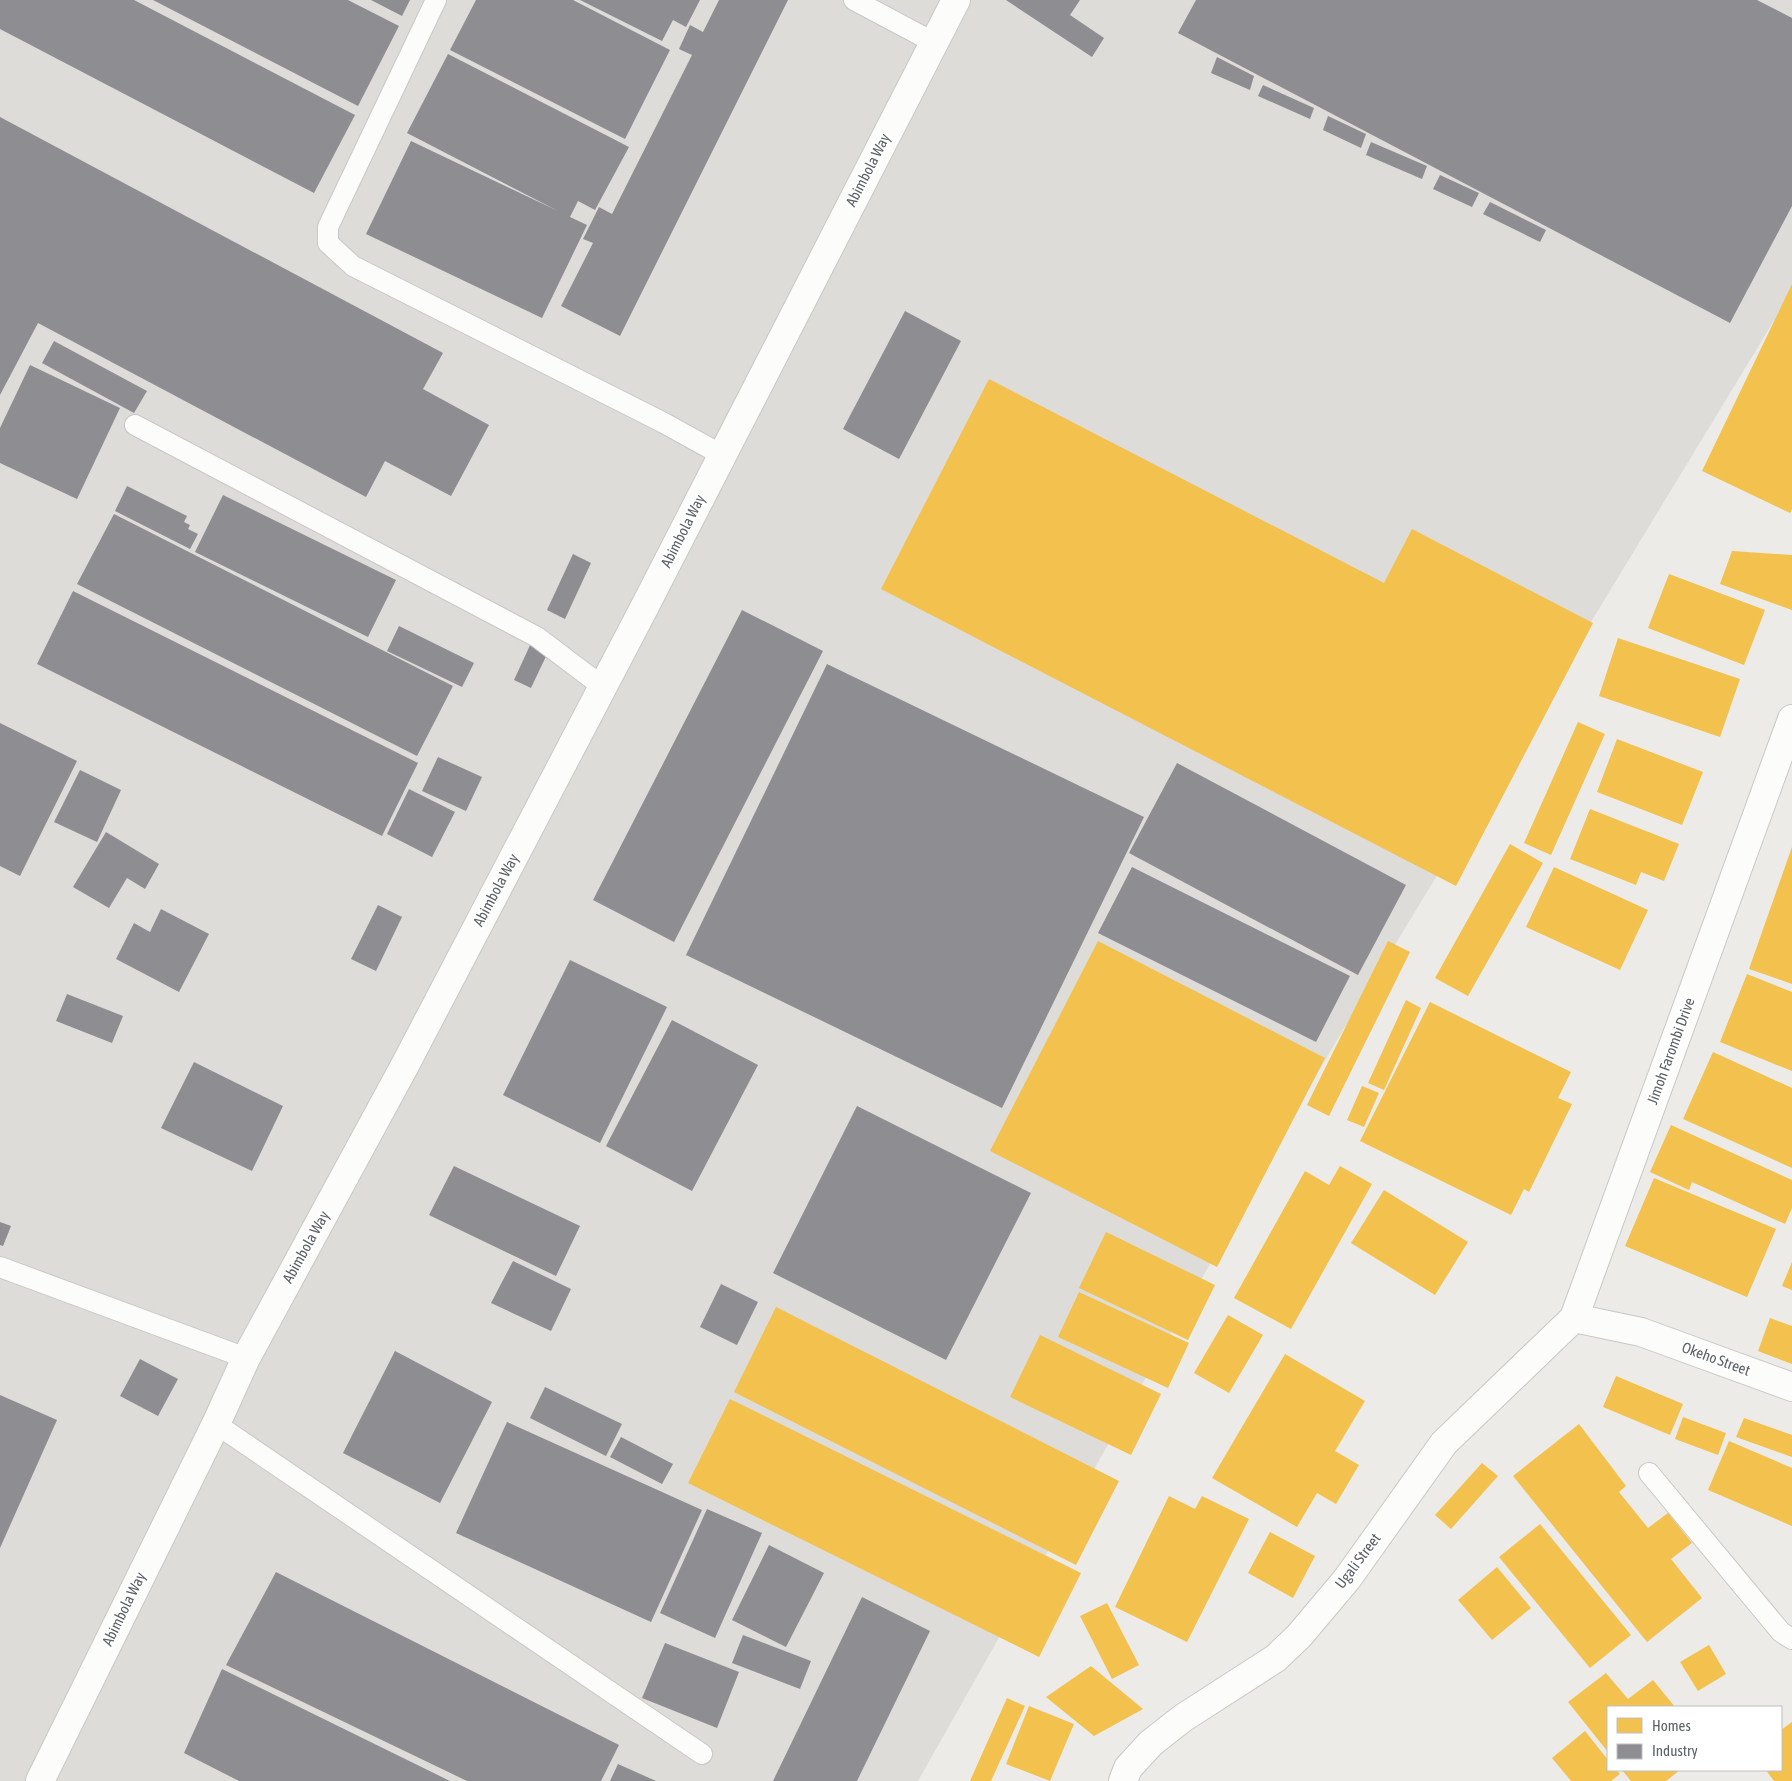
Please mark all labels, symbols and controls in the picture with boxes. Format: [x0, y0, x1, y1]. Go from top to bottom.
street label: Abimbola Way [842, 131, 893, 209]
street label: Abimbola Way [657, 492, 708, 570]
street label: Abimbola Way [469, 851, 522, 929]
street label: Jimoh Farombi Drive [1643, 995, 1698, 1106]
street label: Abimbola Way [279, 1208, 332, 1286]
street label: Okeho Street [1680, 1338, 1753, 1379]
street label: Ugali Street [1331, 1530, 1384, 1592]
street label: Abimbola Way [98, 1569, 149, 1648]
legend [1607, 1706, 1782, 1771]
text: Homes [1652, 1717, 1691, 1734]
text: Industry [1652, 1742, 1698, 1759]

